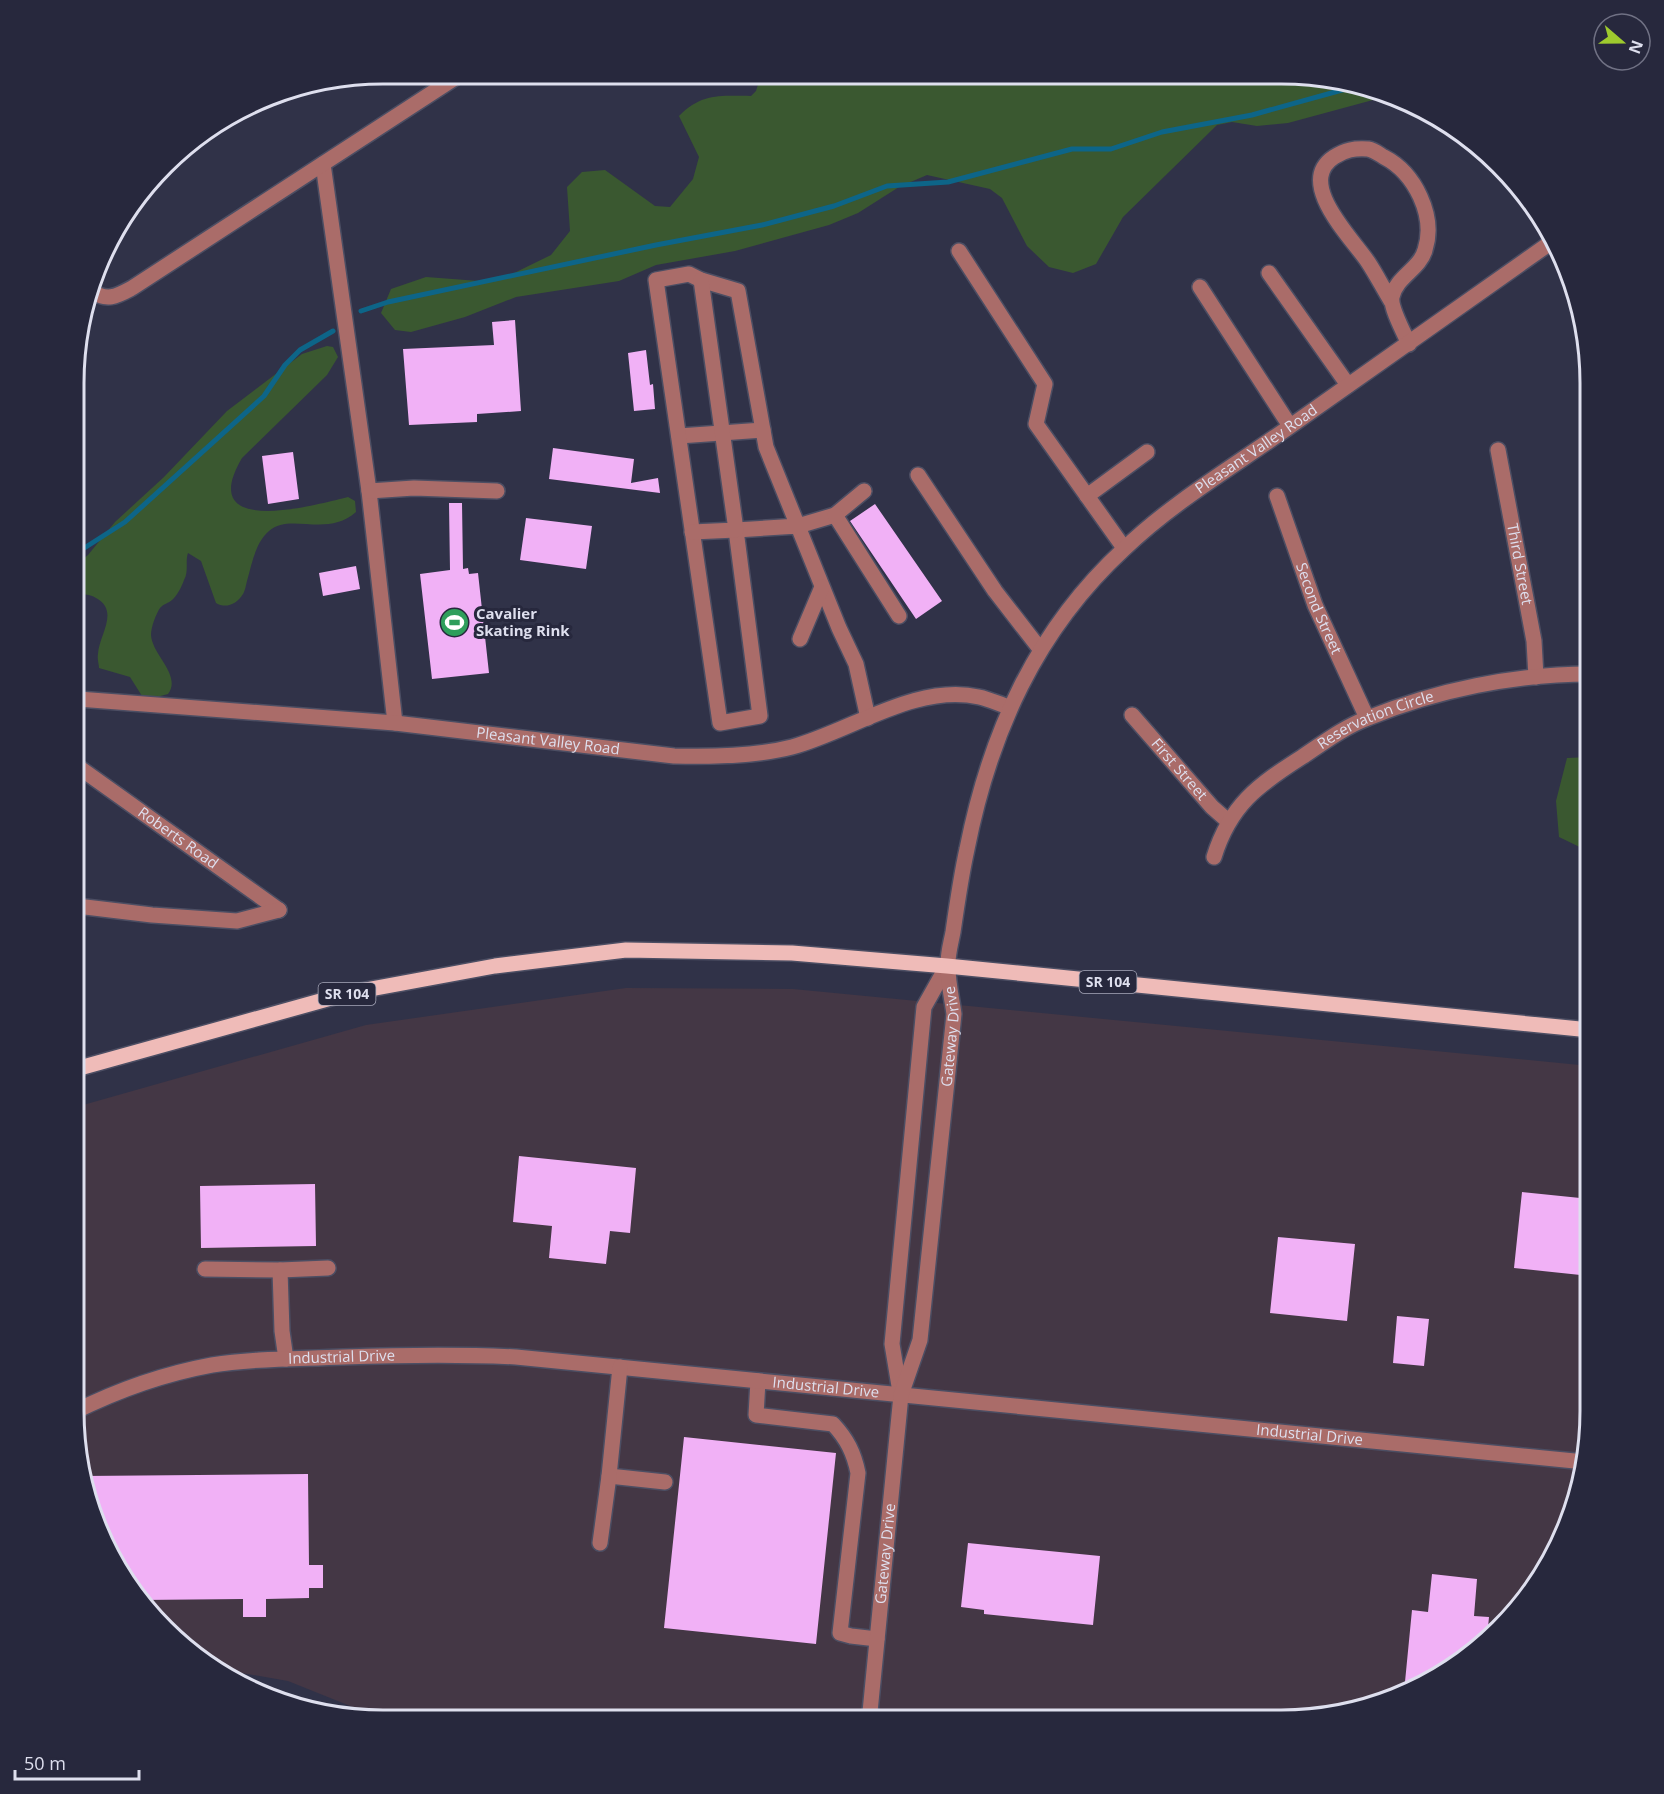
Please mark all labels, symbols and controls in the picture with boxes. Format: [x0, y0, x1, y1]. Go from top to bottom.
north arrow [1592, 12, 1652, 72]
text: N [1624, 37, 1649, 57]
street label: Pleasant Valley Road [1191, 399, 1321, 498]
street label: Third Street [1503, 521, 1538, 606]
street label: Second Street [1292, 560, 1347, 657]
place label: Cavalier Skating Rink [476, 603, 570, 640]
sports icon: Cavalier Skating Rink [439, 607, 471, 639]
street label: Reservation Circle [1313, 685, 1436, 753]
street label: Pleasant Valley Road [475, 722, 621, 759]
street label: First Street [1147, 733, 1213, 804]
street label: Roberts Road [134, 802, 223, 873]
road number: SR 104 [1080, 971, 1136, 993]
road number: SR 104 [318, 983, 376, 1005]
street label: Gateway Drive [935, 985, 963, 1088]
street label: Industrial Drive [288, 1345, 395, 1368]
street label: Industrial Drive [772, 1371, 880, 1402]
street label: Industrial Drive [1255, 1419, 1364, 1449]
street label: Gateway Drive [870, 1502, 899, 1605]
scale bar [15, 1743, 140, 1781]
text: 50 m [24, 1751, 66, 1775]

